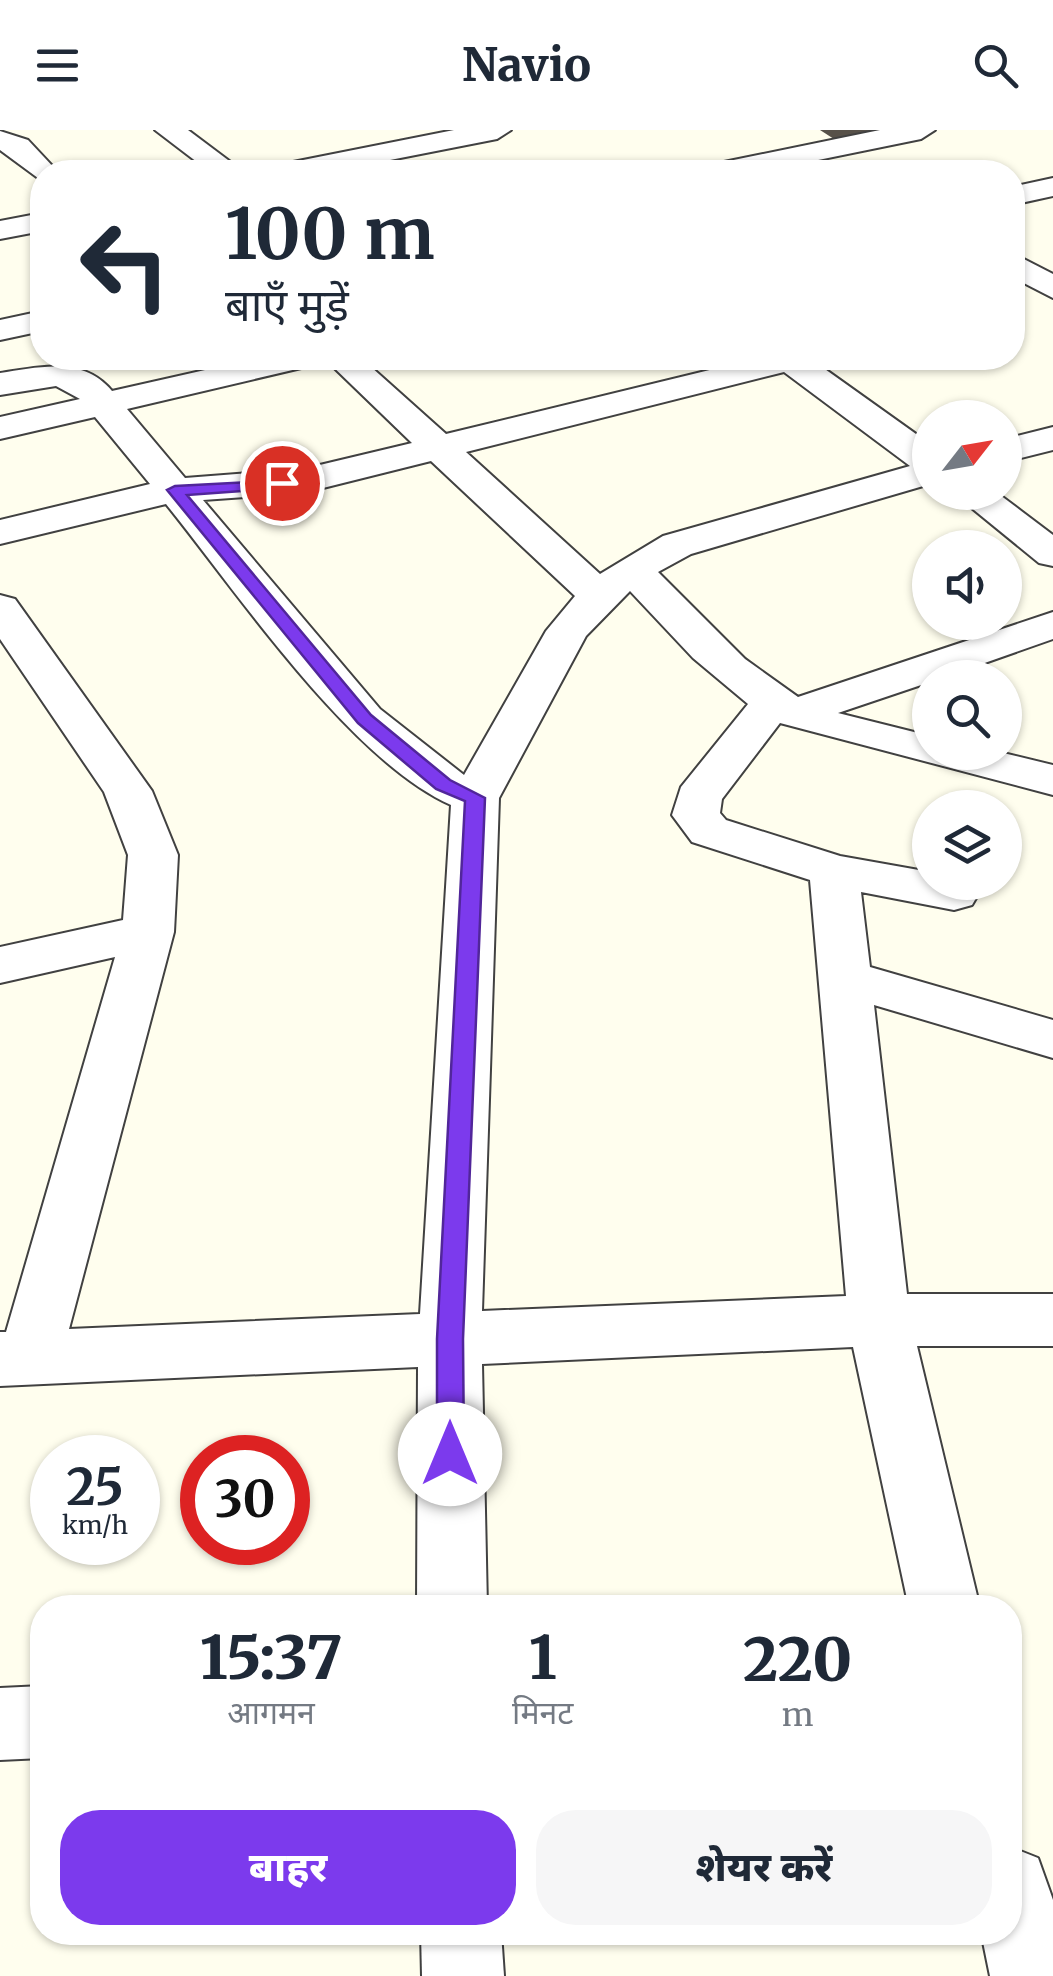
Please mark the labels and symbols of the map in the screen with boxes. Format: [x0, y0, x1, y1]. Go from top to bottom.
north arrow [912, 400, 1022, 510]
pin [240, 441, 325, 526]
position arrow [398, 1402, 502, 1506]
speed limit sign: 30 [180, 1435, 310, 1565]

